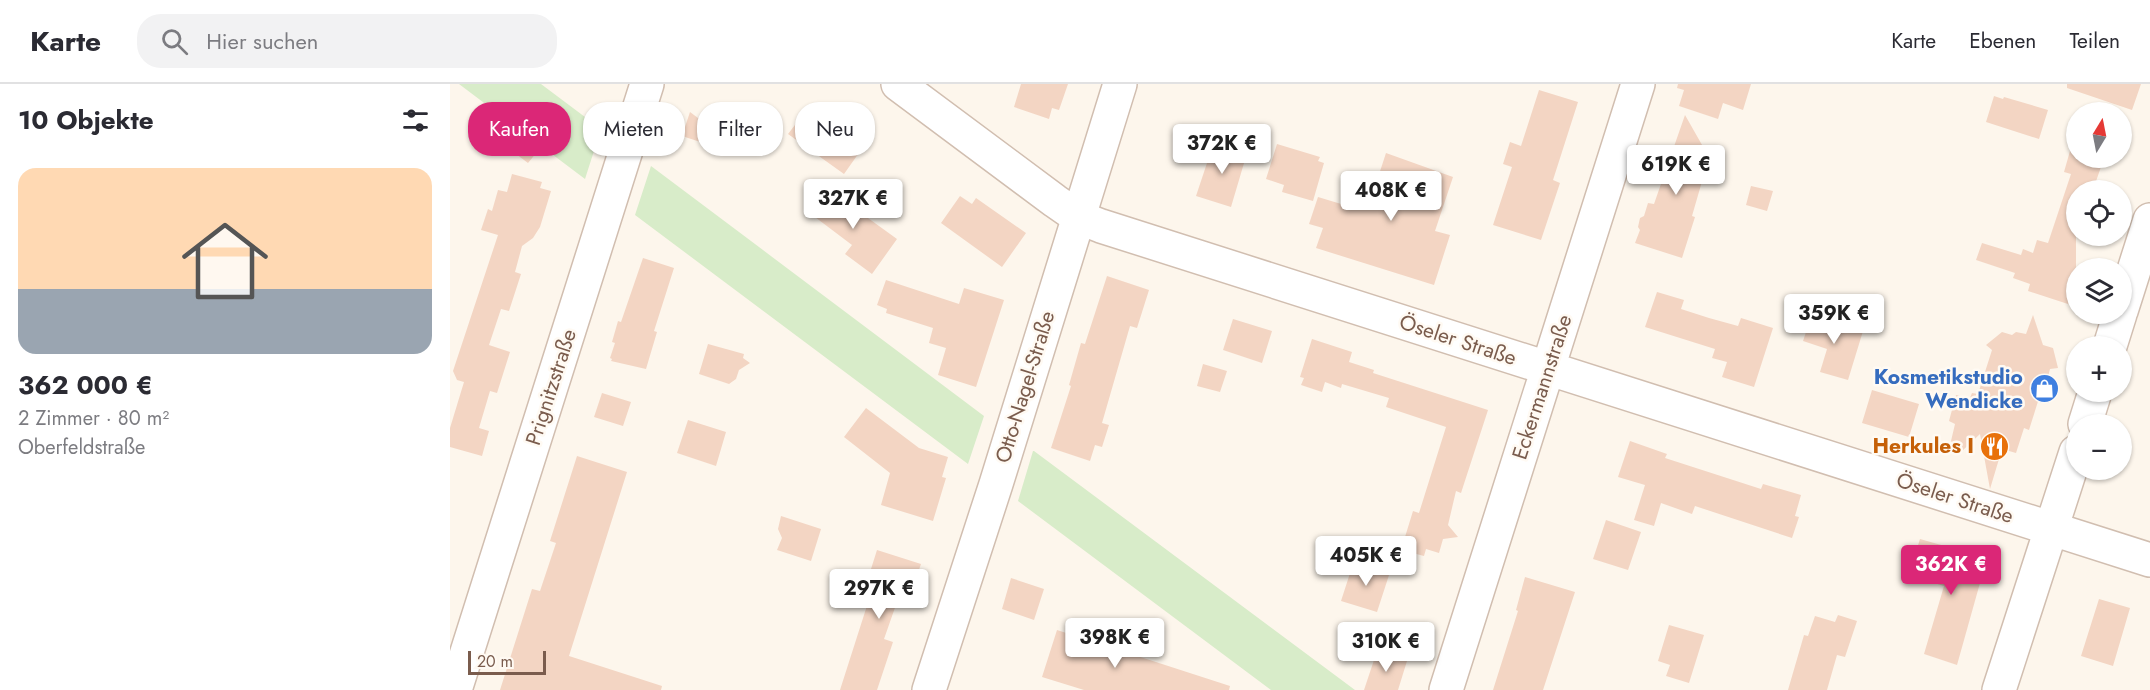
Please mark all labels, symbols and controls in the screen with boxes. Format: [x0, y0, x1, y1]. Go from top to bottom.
search box [137, 14, 557, 68]
text: Karte [30, 21, 101, 62]
icon: search [158, 25, 191, 58]
text: Hier suchen [206, 25, 318, 57]
text: Karte [1891, 26, 1936, 56]
text: Ebenen [1969, 26, 2036, 56]
text: Teilen [2069, 26, 2120, 56]
text: 10 Objekte [18, 101, 154, 139]
chip: Kaufen [468, 102, 571, 156]
chip: Mieten [583, 102, 685, 156]
chip: Filter [697, 102, 783, 156]
chip: Neu [795, 102, 875, 156]
north arrow [2066, 102, 2132, 168]
map controls [2066, 102, 2132, 480]
icon: filters [399, 104, 432, 137]
pin: 372K € [1173, 124, 1271, 175]
text: 372K € [1187, 129, 1257, 158]
pin: 619K € [1627, 145, 1725, 196]
text: 619K € [1641, 150, 1711, 179]
pin: 408K € [1342, 171, 1440, 222]
text: 408K € [1355, 176, 1427, 205]
pin: 327K € [804, 179, 902, 230]
button: locate [2066, 180, 2132, 246]
text: 327K € [818, 184, 888, 213]
icon: home [171, 207, 279, 315]
button: layers [2066, 258, 2132, 324]
pin: 359K € [1785, 294, 1883, 345]
text: 359K € [1798, 299, 1870, 328]
street label: Otto-Nagel-Straße [988, 307, 1062, 467]
street label: Öseler Straße [1396, 307, 1521, 373]
street label: Eckermannstraße [1504, 311, 1580, 463]
street label: Prignitzstraße [518, 325, 584, 449]
button: + [2066, 336, 2132, 402]
place label: Kosmetikstudio Wendicke [1874, 362, 2023, 416]
text: 362 000 € [18, 366, 153, 404]
shop icon: Kosmetikstudio Wendicke [2028, 373, 2060, 405]
text: 2 Zimmer · 80 m² [18, 404, 169, 433]
button: − [2066, 414, 2132, 480]
restaurant icon: Herkules I [1979, 430, 2011, 462]
place label: Herkules I [1873, 431, 1974, 461]
text: Oberfeldstraße [18, 433, 145, 462]
street label: Öseler Straße [1893, 465, 2018, 531]
pin: 405K € [1317, 536, 1415, 587]
text: 405K € [1329, 541, 1403, 570]
pin: 362K € [1902, 545, 2000, 596]
text: 362K € [1915, 550, 1987, 579]
pin: 297K € [830, 569, 928, 620]
text: 297K € [843, 574, 915, 603]
pin: 398K € [1066, 618, 1164, 669]
pin: 310K € [1337, 622, 1435, 673]
text: 398K € [1079, 623, 1151, 652]
text: 310K € [1352, 627, 1420, 656]
scale bar [468, 648, 546, 676]
text: 20 m [477, 650, 513, 673]

